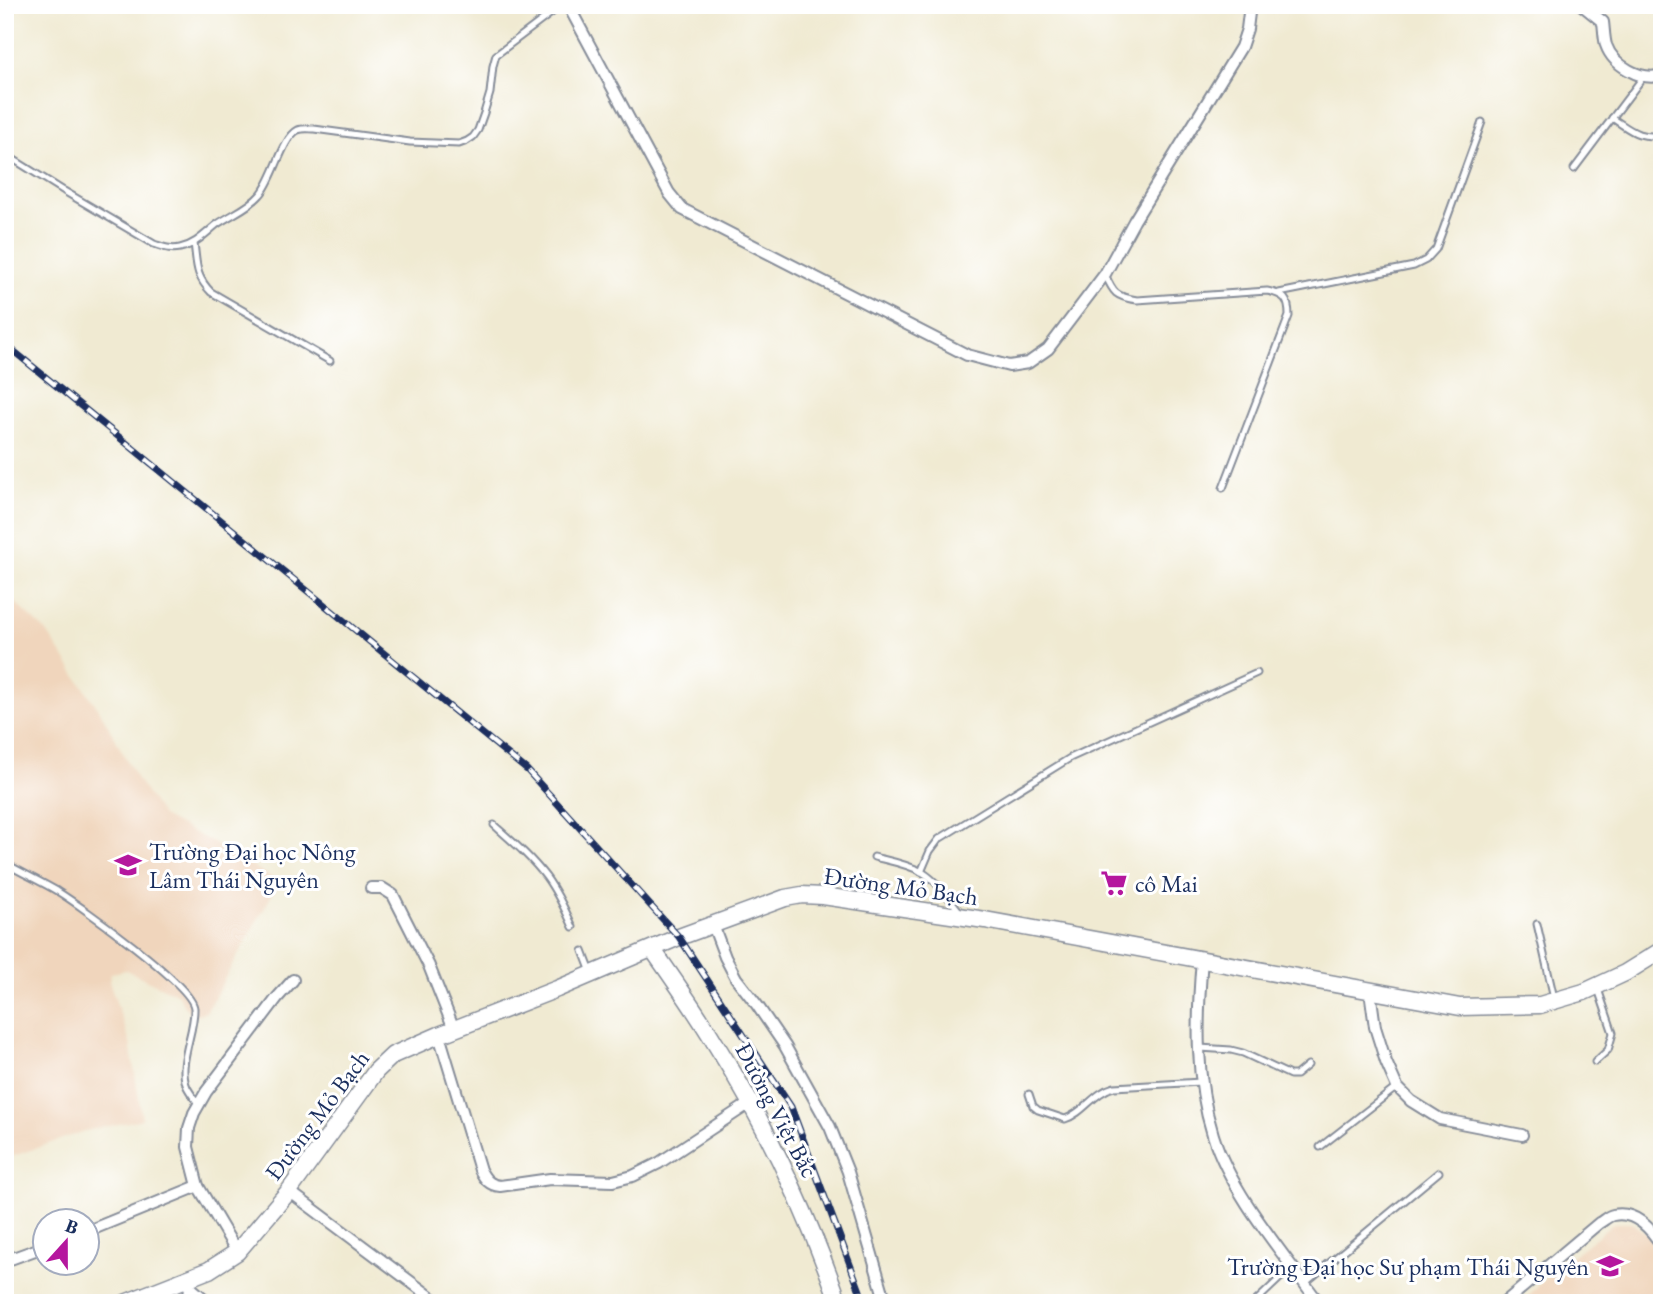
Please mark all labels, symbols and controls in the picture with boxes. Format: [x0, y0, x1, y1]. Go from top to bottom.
place label: Trường Đại học Nông Lâm Thái Nguyên [149, 836, 356, 895]
school or university icon: Trường Đại học Nông Lâm Thái Nguyên [113, 850, 143, 880]
street label: Đường Mỏ Bạch [822, 860, 980, 912]
supermarket icon: cô Mai [1099, 868, 1129, 898]
place label: cô Mai [1135, 868, 1198, 899]
street label: Đường Việt Bắc [729, 1037, 825, 1183]
street label: Đường Mỏ Bạch [258, 1044, 376, 1186]
north arrow [32, 1206, 102, 1276]
text: B [62, 1213, 82, 1240]
place label: Trường Đại học Sư phạm Thái Nguyên [1227, 1251, 1589, 1282]
school or university icon: Trường Đại học Sư phạm Thái Nguyên [1595, 1251, 1625, 1281]

